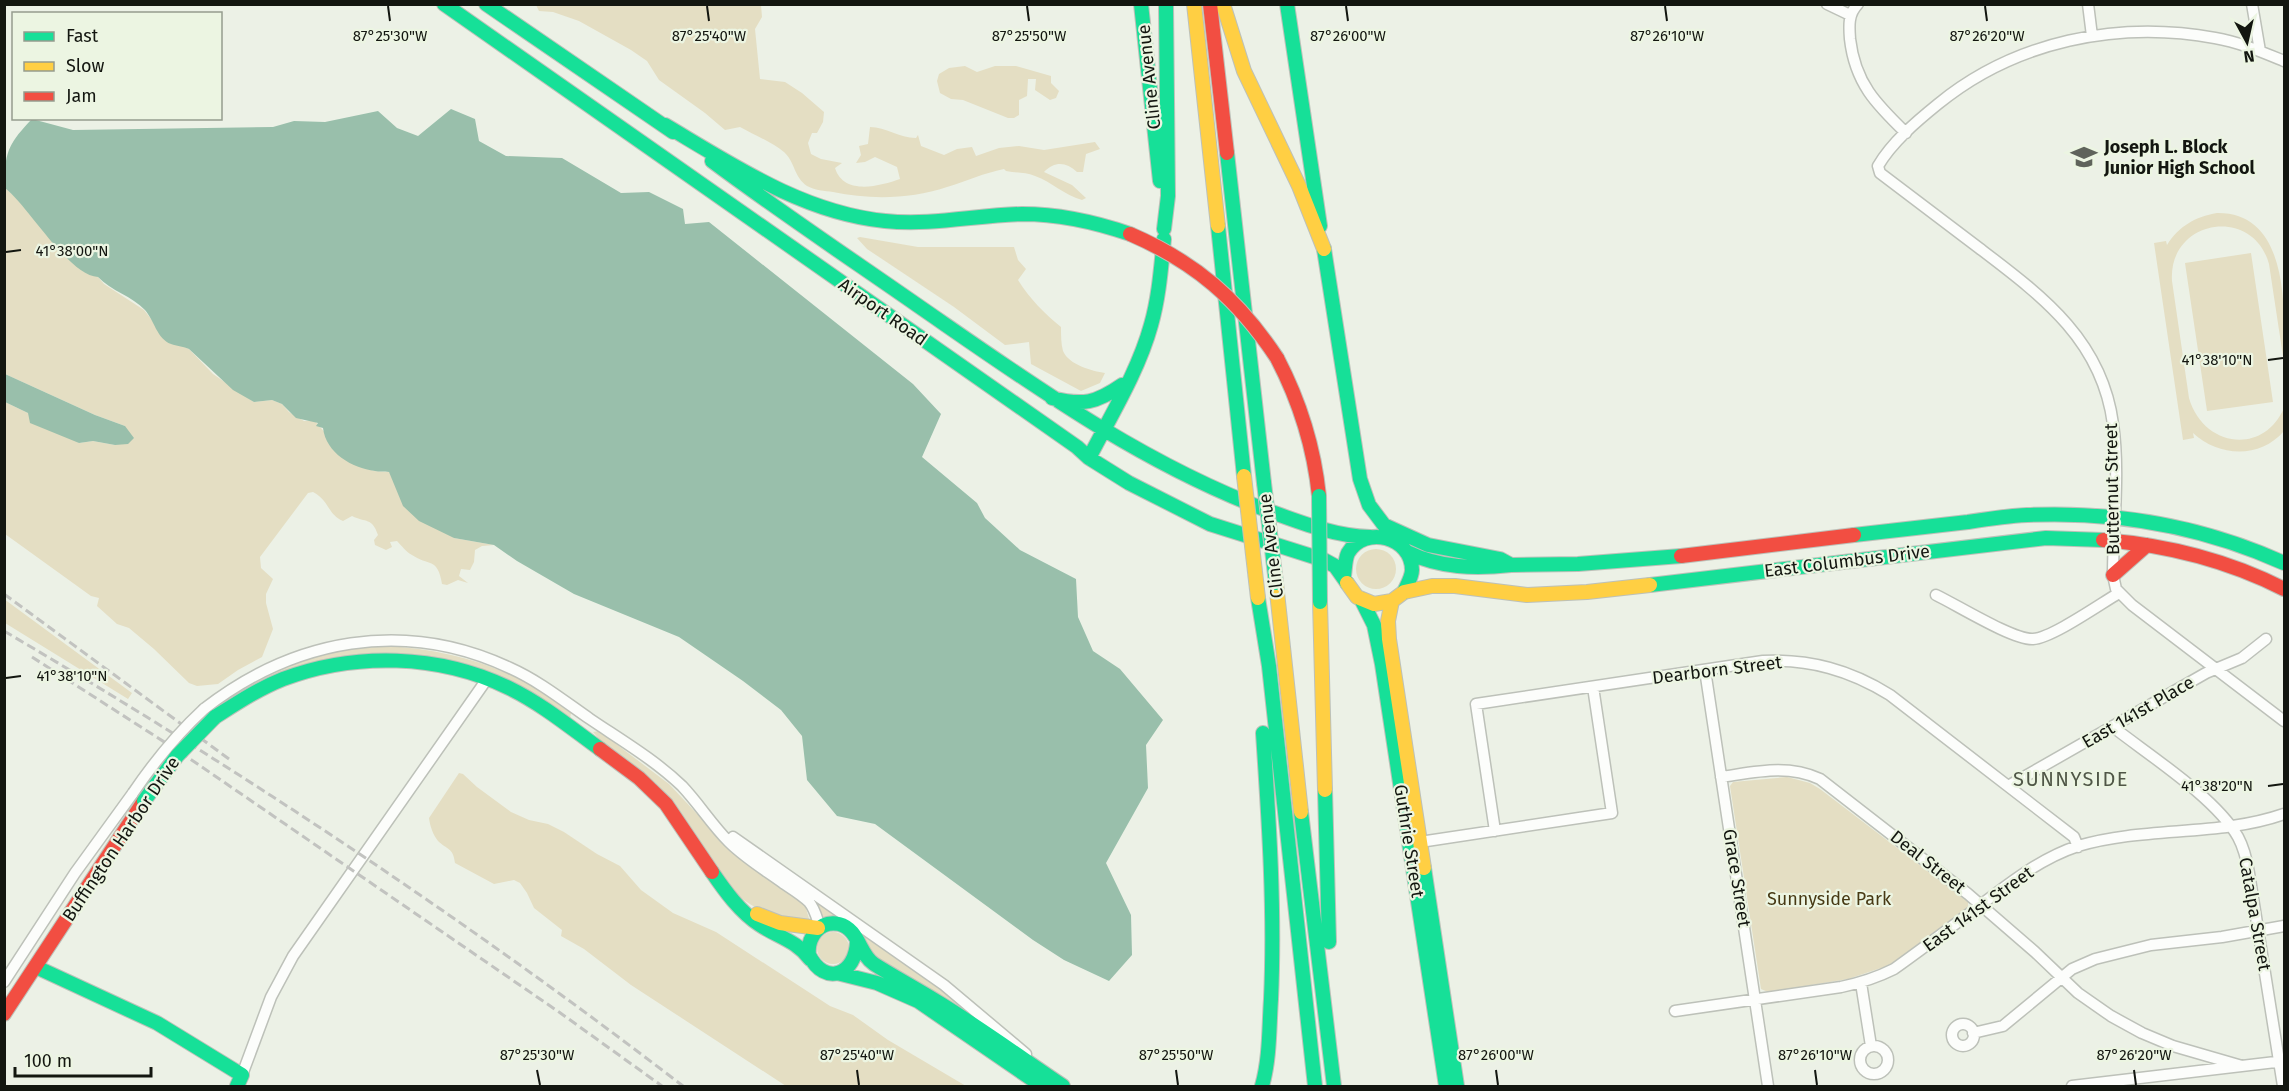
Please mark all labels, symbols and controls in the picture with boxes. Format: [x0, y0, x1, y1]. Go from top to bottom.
legend [12, 12, 222, 120]
north arrow [2217, 12, 2277, 72]
street label: Cline Avenue [1133, 24, 1165, 130]
text: Fast [66, 25, 99, 47]
text: 87°25'30"W [353, 27, 428, 45]
text: 87°25'40"W [672, 27, 747, 45]
text: 87°25'50"W [992, 27, 1067, 45]
text: 87°26'00"W [1310, 27, 1387, 45]
text: 87°26'10"W [1630, 27, 1705, 45]
text: 87°26'20"W [1949, 27, 2025, 45]
text: N [2242, 46, 2256, 67]
text: Slow [66, 55, 105, 77]
text: Jam [66, 85, 97, 107]
place label: Joseph L. Block Junior High School [2103, 136, 2255, 179]
school or university icon: Joseph L. Block Junior High School [2069, 142, 2099, 172]
text: 41°38'00"N [36, 242, 108, 260]
street label: Airport Road [834, 273, 932, 351]
text: 41°38'10"N [2181, 351, 2253, 369]
street label: Butternut Street [2100, 422, 2124, 555]
street label: Cline Avenue [1254, 492, 1288, 600]
street label: East Columbus Drive [1763, 540, 1931, 582]
street label: Dearborn Street [1651, 651, 1783, 689]
text: 41°38'10"N [36, 667, 108, 685]
street label: East 141st Place [2078, 671, 2198, 753]
street label: Buffington Harbor Drive [58, 752, 184, 926]
district label: SUNNYSIDE [2013, 767, 2129, 791]
text: 41°38'20"N [2181, 777, 2253, 795]
street label: Guthrie Street [1389, 783, 1429, 900]
street label: Deal Street [1886, 826, 1971, 899]
street label: Grace Street [1718, 827, 1756, 929]
street label: Catalpa Street [2234, 856, 2276, 973]
street label: East 141st Street [1918, 861, 2038, 956]
park label: Sunnyside Park [1767, 888, 1892, 910]
scale bar [15, 1040, 152, 1078]
text: 87°25'30"W [500, 1046, 575, 1064]
text: 87°25'40"W [820, 1046, 895, 1064]
text: 87°25'50"W [1139, 1046, 1214, 1064]
text: 87°26'00"W [1458, 1046, 1535, 1064]
text: 87°26'10"W [1778, 1046, 1853, 1064]
text: 87°26'20"W [2096, 1046, 2172, 1064]
text: 100 m [24, 1050, 72, 1072]

